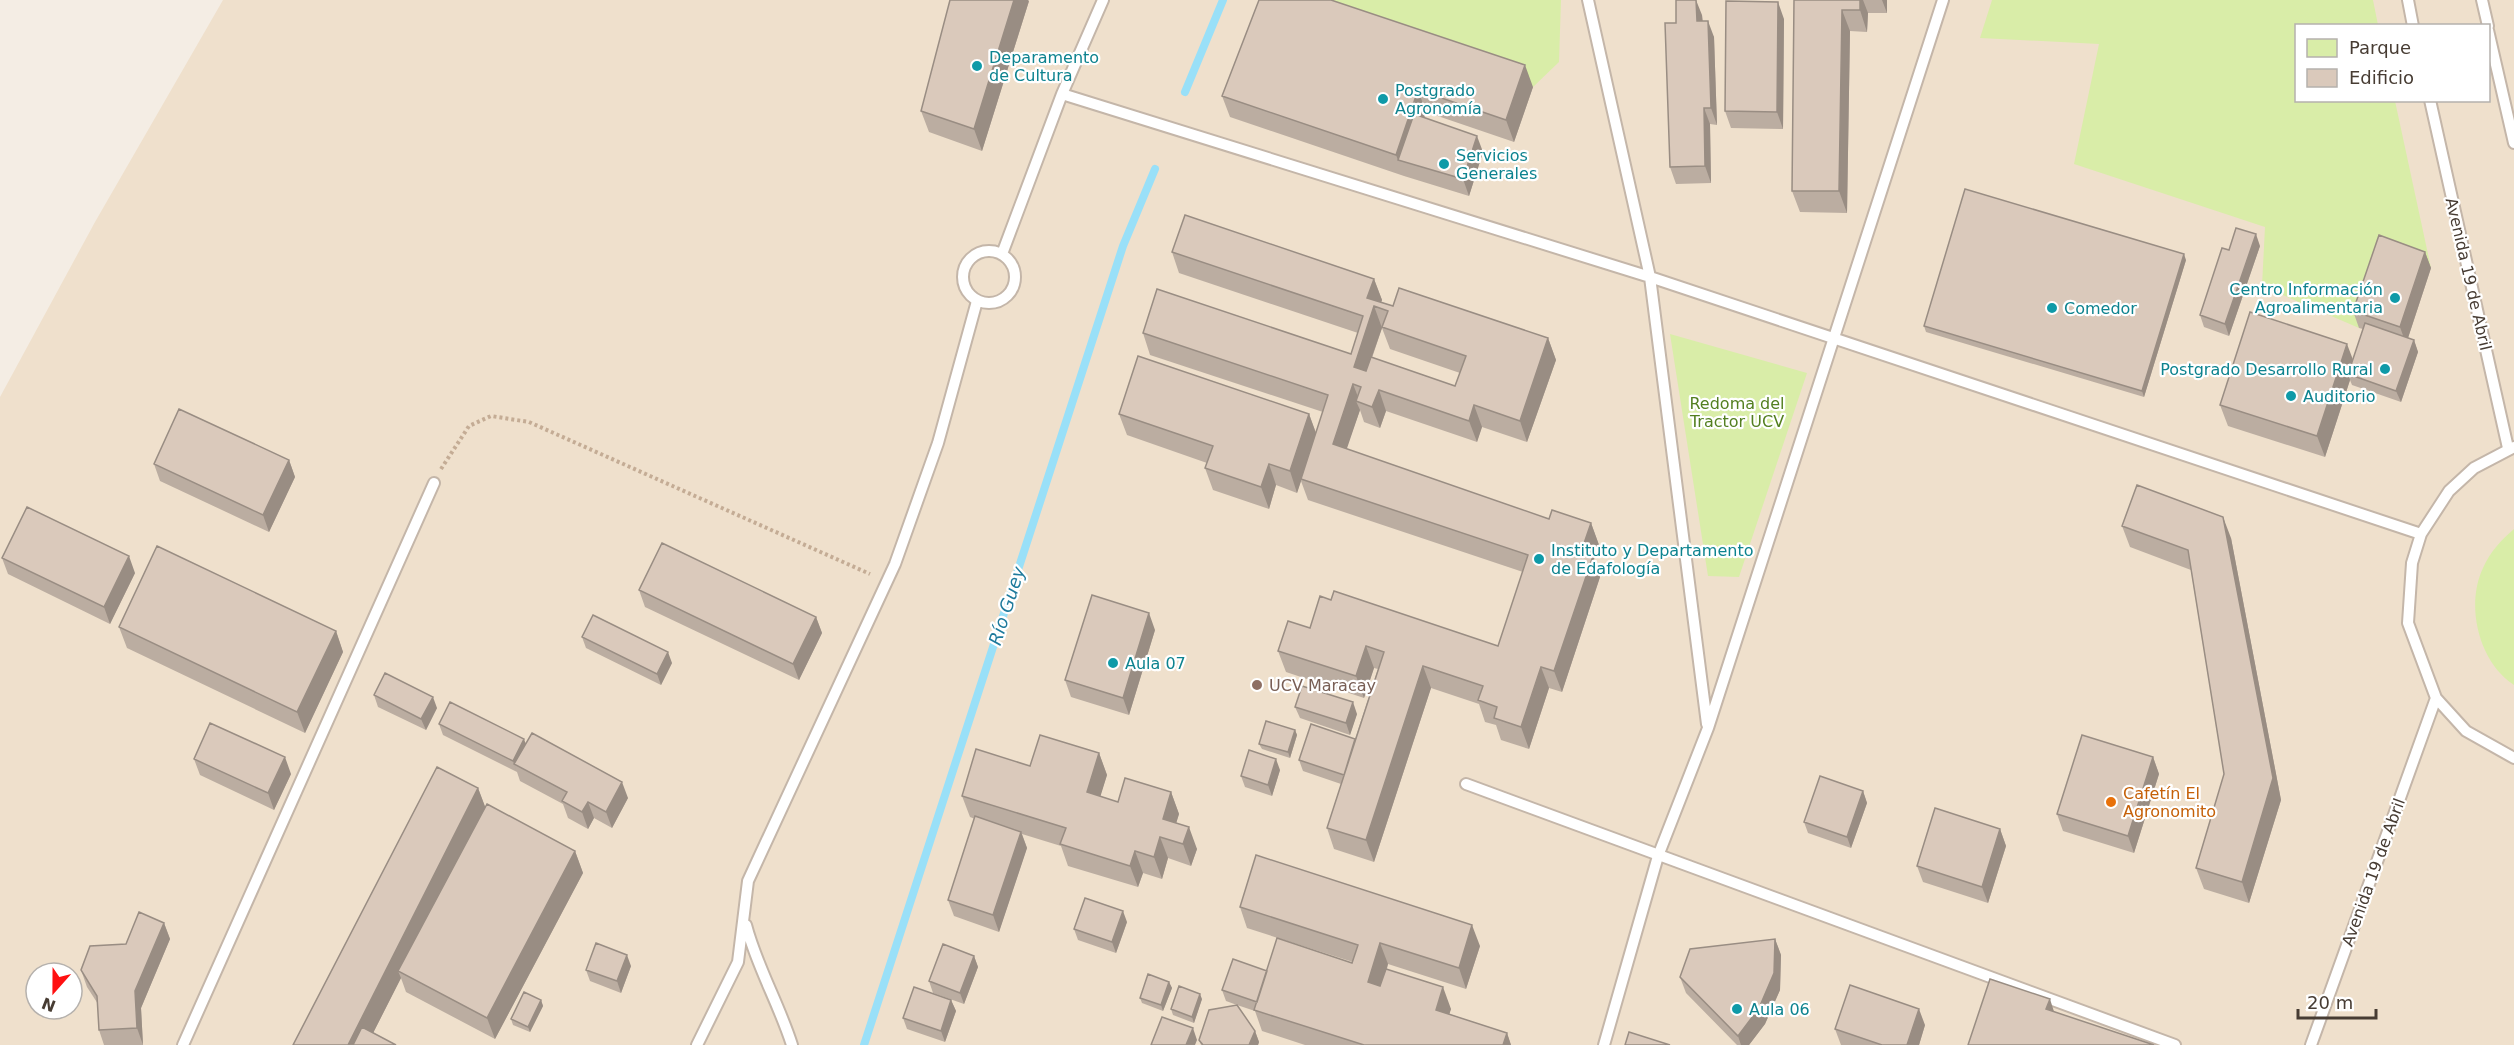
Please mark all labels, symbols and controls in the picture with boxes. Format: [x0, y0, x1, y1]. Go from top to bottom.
legend [2295, 24, 2490, 102]
text: Parque [2349, 37, 2411, 58]
place label: Deparamento de Cultura [989, 48, 1099, 85]
marker: Deparamento de Cultura [970, 59, 984, 73]
text: Edificio [2349, 67, 2414, 88]
place label: Postgrado Agronomía [1395, 81, 1482, 118]
marker: Postgrado Agronomía [1376, 92, 1390, 106]
place label: Servicios Generales [1456, 146, 1537, 183]
marker: Servicios Generales [1437, 157, 1451, 171]
street label: Avenida 19 de Abril [2442, 196, 2495, 352]
place label: Centro Información Agroalimentaria [2229, 280, 2383, 317]
marker: Centro Información Agroalimentaria [2388, 291, 2402, 305]
place label: Comedor [2064, 299, 2137, 318]
marker: Comedor [2045, 301, 2059, 315]
place label: Postgrado Desarrollo Rural [2160, 360, 2373, 379]
marker: Postgrado Desarrollo Rural [2378, 362, 2392, 376]
place label: Auditorio [2303, 387, 2376, 406]
marker: Auditorio [2284, 389, 2298, 403]
park label: Redoma del Tractor UCV [1689, 394, 1785, 431]
place label: Instituto y Departamento de Edafología [1551, 541, 1753, 578]
marker: Instituto y Departamento de Edafología [1532, 552, 1546, 566]
water label: Río Guey [984, 564, 1029, 648]
place label: Aula 07 [1125, 654, 1186, 673]
marker: Aula 07 [1106, 656, 1120, 670]
place label: UCV Maracay [1269, 676, 1376, 695]
marker: UCV Maracay [1250, 678, 1264, 692]
place label: Cafetín El Agronomito [2123, 784, 2216, 821]
marker: Cafetín El Agronomito [2104, 795, 2118, 809]
street label: Avenida 19 de Abril [2338, 796, 2409, 949]
north arrow [24, 961, 84, 1021]
scale bar [2298, 982, 2376, 1020]
text: 20 m [2307, 992, 2353, 1013]
text: N [39, 993, 58, 1016]
place label: Aula 06 [1749, 1000, 1810, 1019]
marker: Aula 06 [1730, 1002, 1744, 1016]

